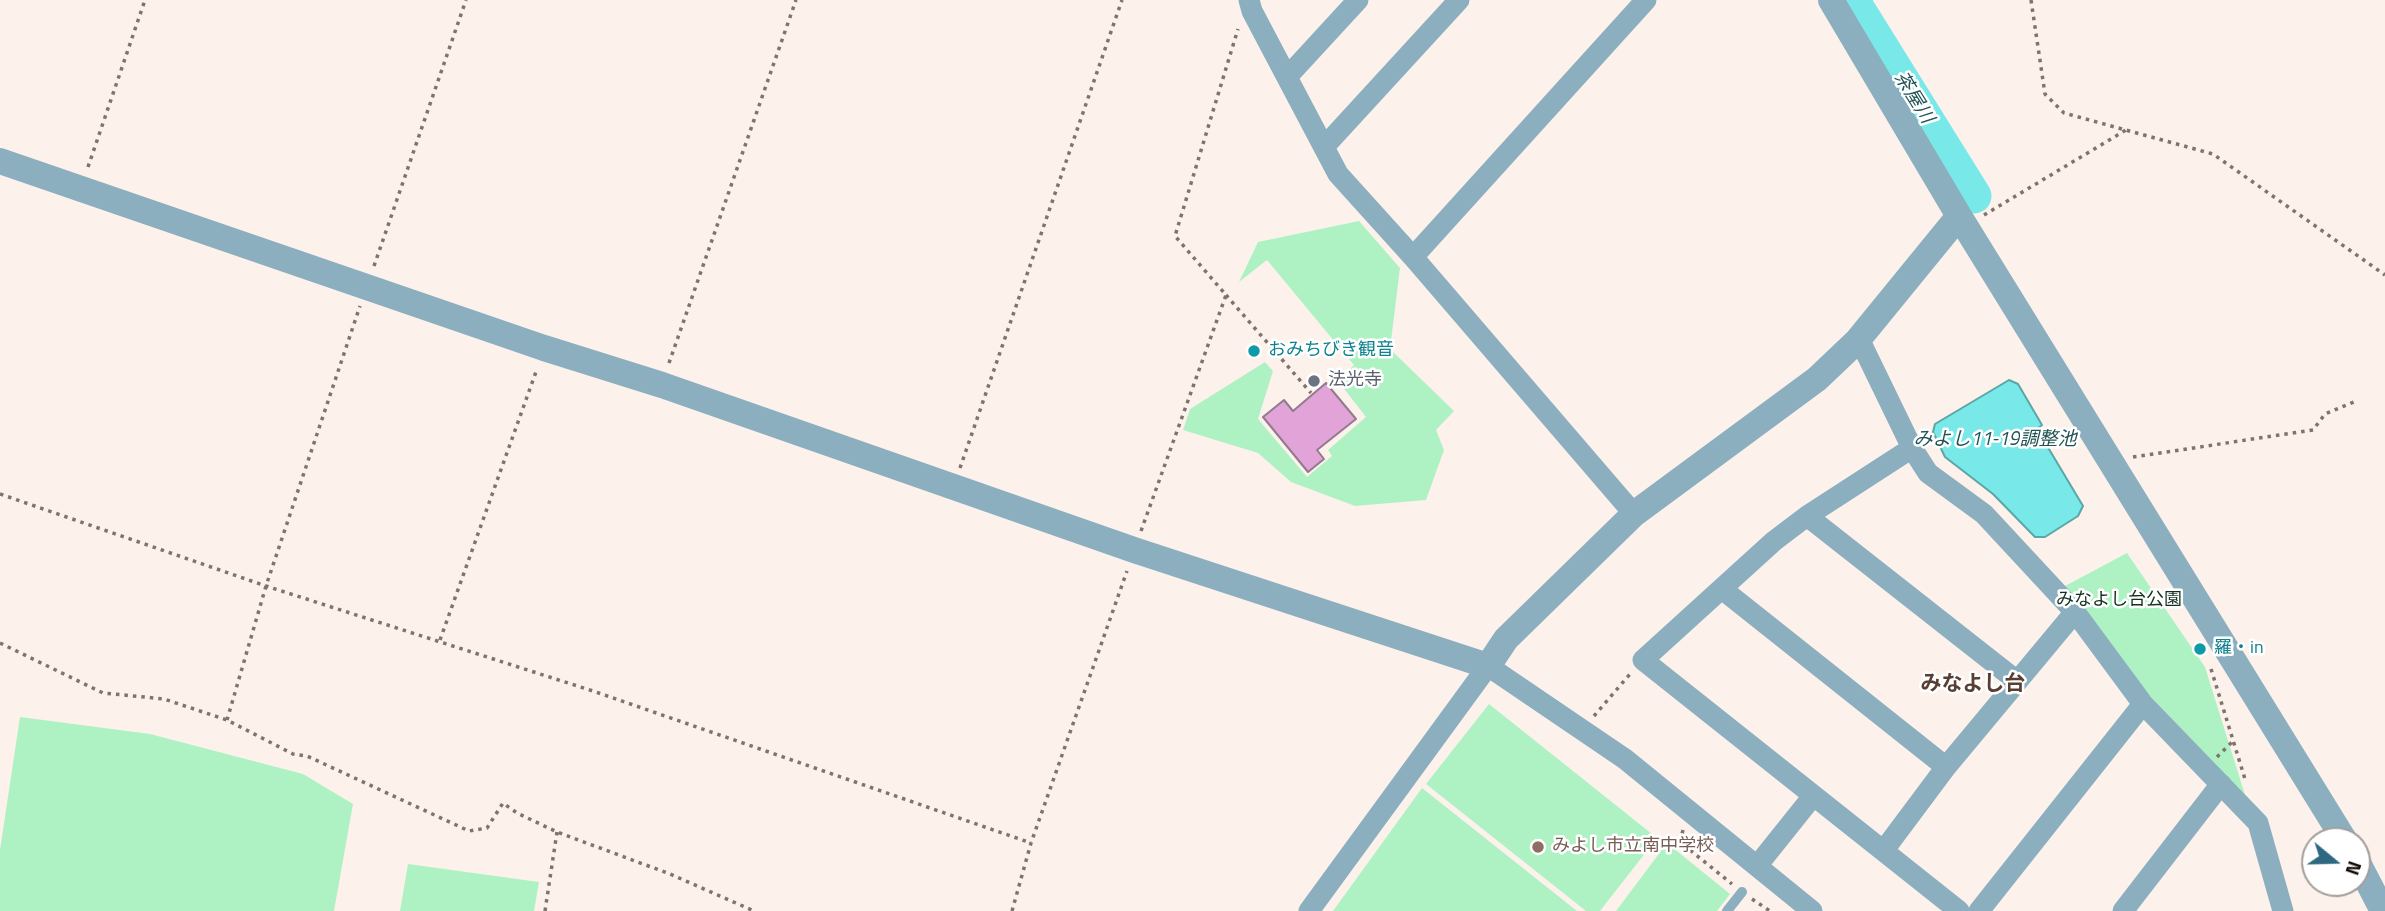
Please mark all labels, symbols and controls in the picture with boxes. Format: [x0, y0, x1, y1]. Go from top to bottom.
water label: 茶屋川 [1888, 68, 1938, 128]
place label: おみちびき観音 [1268, 340, 1394, 362]
marker: おみちびき観音 [1246, 343, 1262, 359]
place label: 法光寺 [1328, 370, 1382, 392]
marker: 法光寺 [1306, 373, 1322, 389]
water label: みよし11-19調整池 [1914, 429, 2076, 451]
park label: みなよし台公園 [2056, 590, 2182, 612]
place label: 羅・in [2214, 638, 2264, 660]
marker: 羅・in [2192, 641, 2208, 657]
district label: みなよし台 [1921, 672, 2025, 698]
north arrow [2301, 827, 2371, 897]
place label: みよし市立南中学校 [1552, 836, 1714, 858]
marker: みよし市立南中学校 [1530, 839, 1546, 855]
text: N [2339, 857, 2370, 879]

